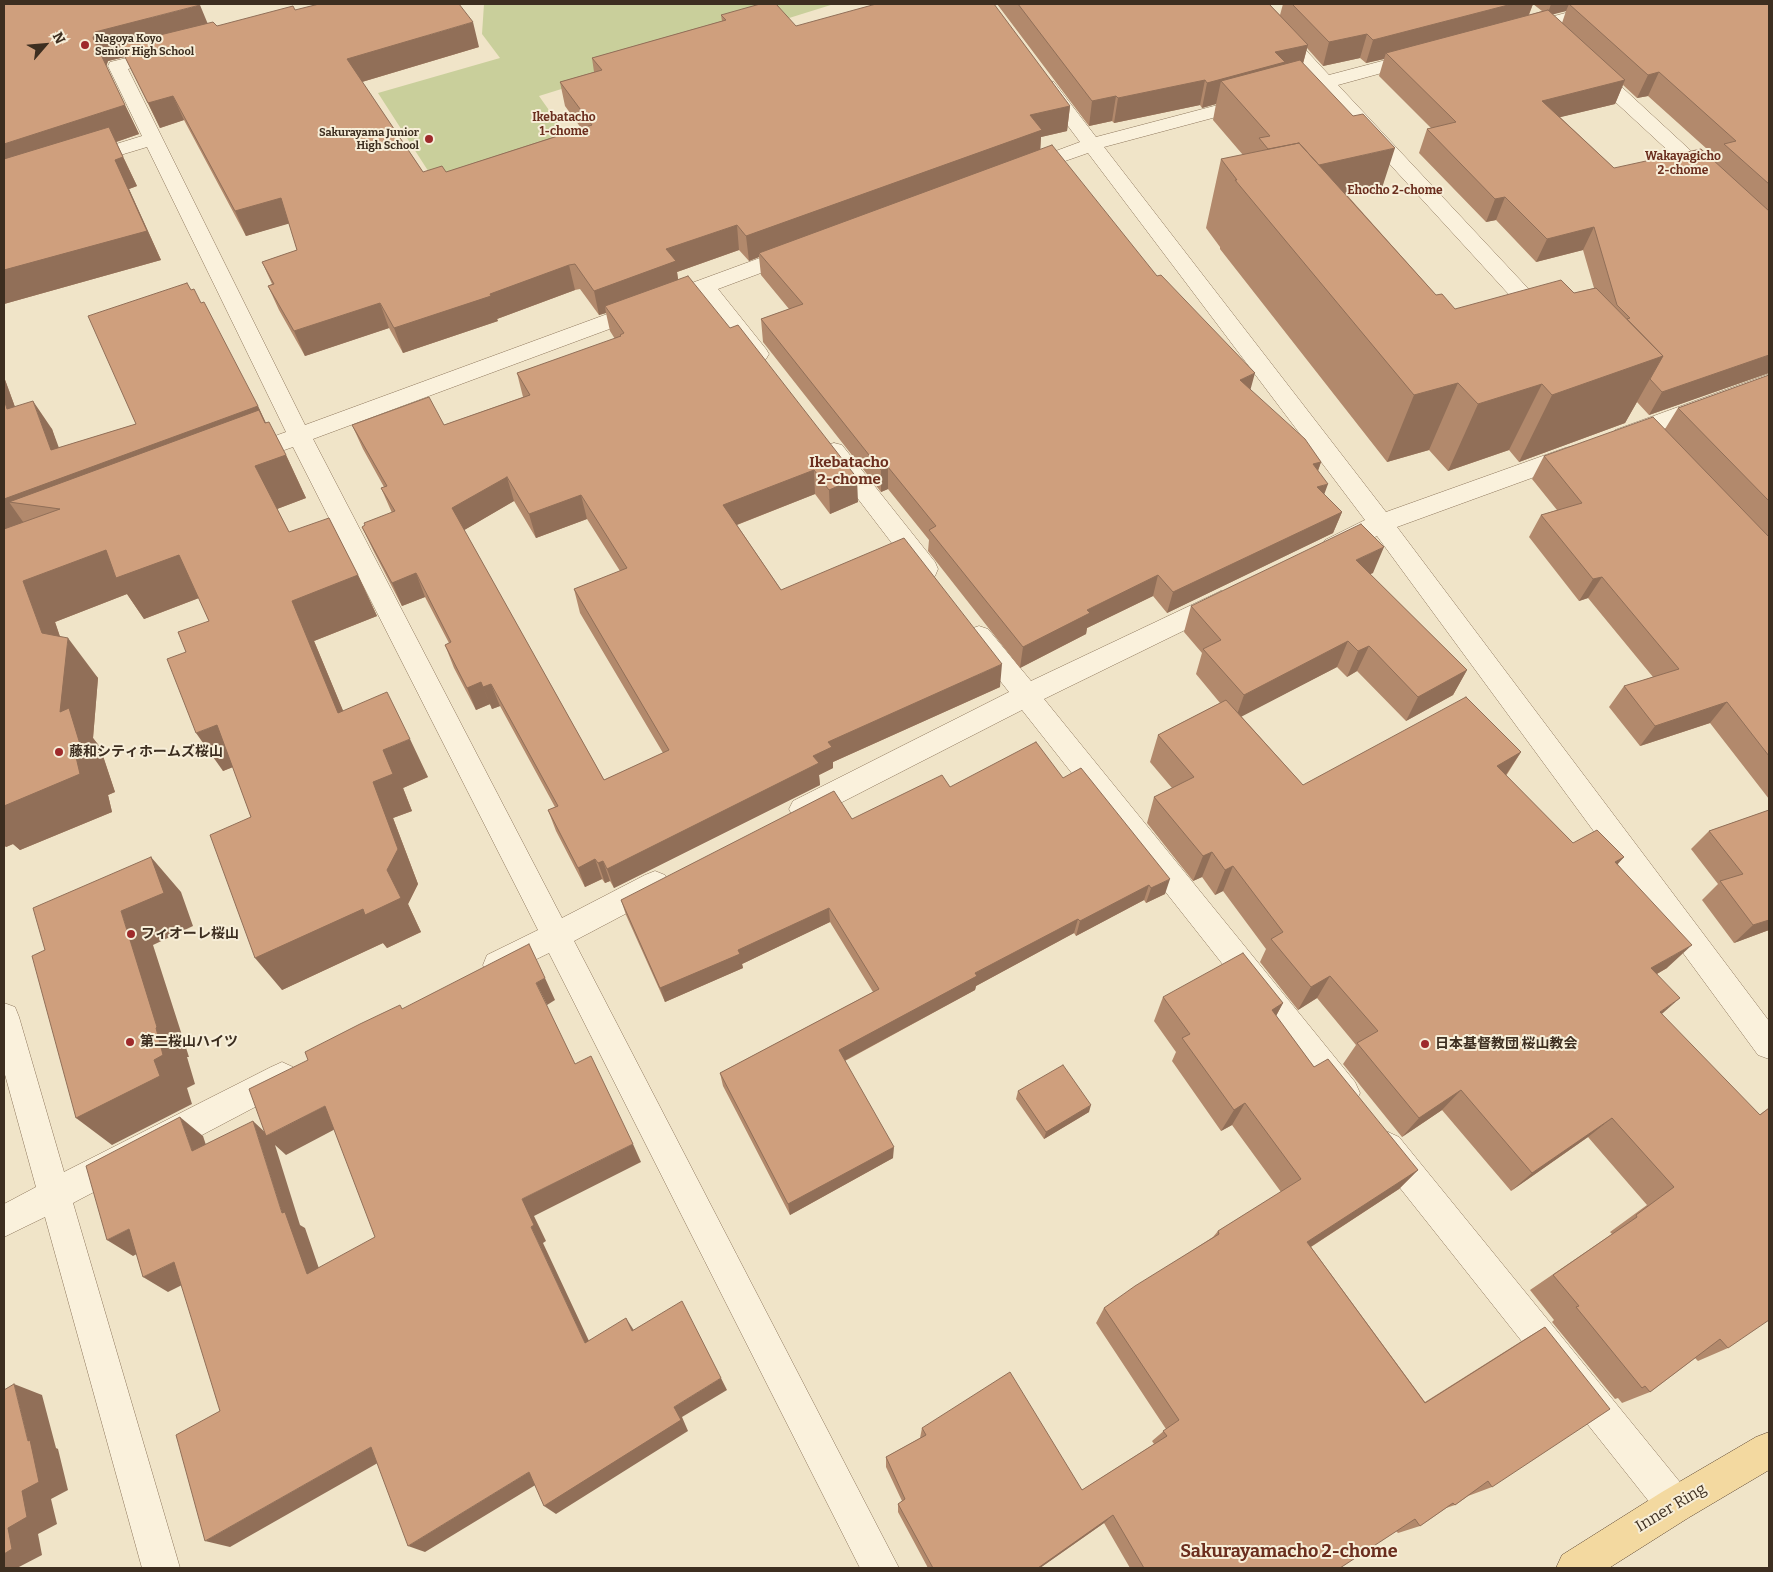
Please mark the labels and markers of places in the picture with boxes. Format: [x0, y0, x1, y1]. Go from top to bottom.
place label: Nagoya Koyo Senior High School [95, 32, 194, 58]
marker: Nagoya Koyo Senior High School [79, 39, 91, 51]
place label: Sakurayama Junior High School [319, 126, 419, 152]
marker: Sakurayama Junior High School [423, 133, 435, 145]
place label: 藤和シティホームズ桜山 [69, 744, 223, 760]
marker: 藤和シティホームズ桜山 [53, 746, 65, 758]
place label: フィオーレ桜山 [141, 926, 239, 942]
marker: フィオーレ桜山 [125, 928, 137, 940]
place label: 第二桜山ハイツ [140, 1034, 238, 1050]
marker: 第二桜山ハイツ [124, 1036, 136, 1048]
place label: 日本基督教団 桜山教会 [1435, 1036, 1578, 1052]
marker: 日本基督教団 桜山教会 [1419, 1038, 1431, 1050]

